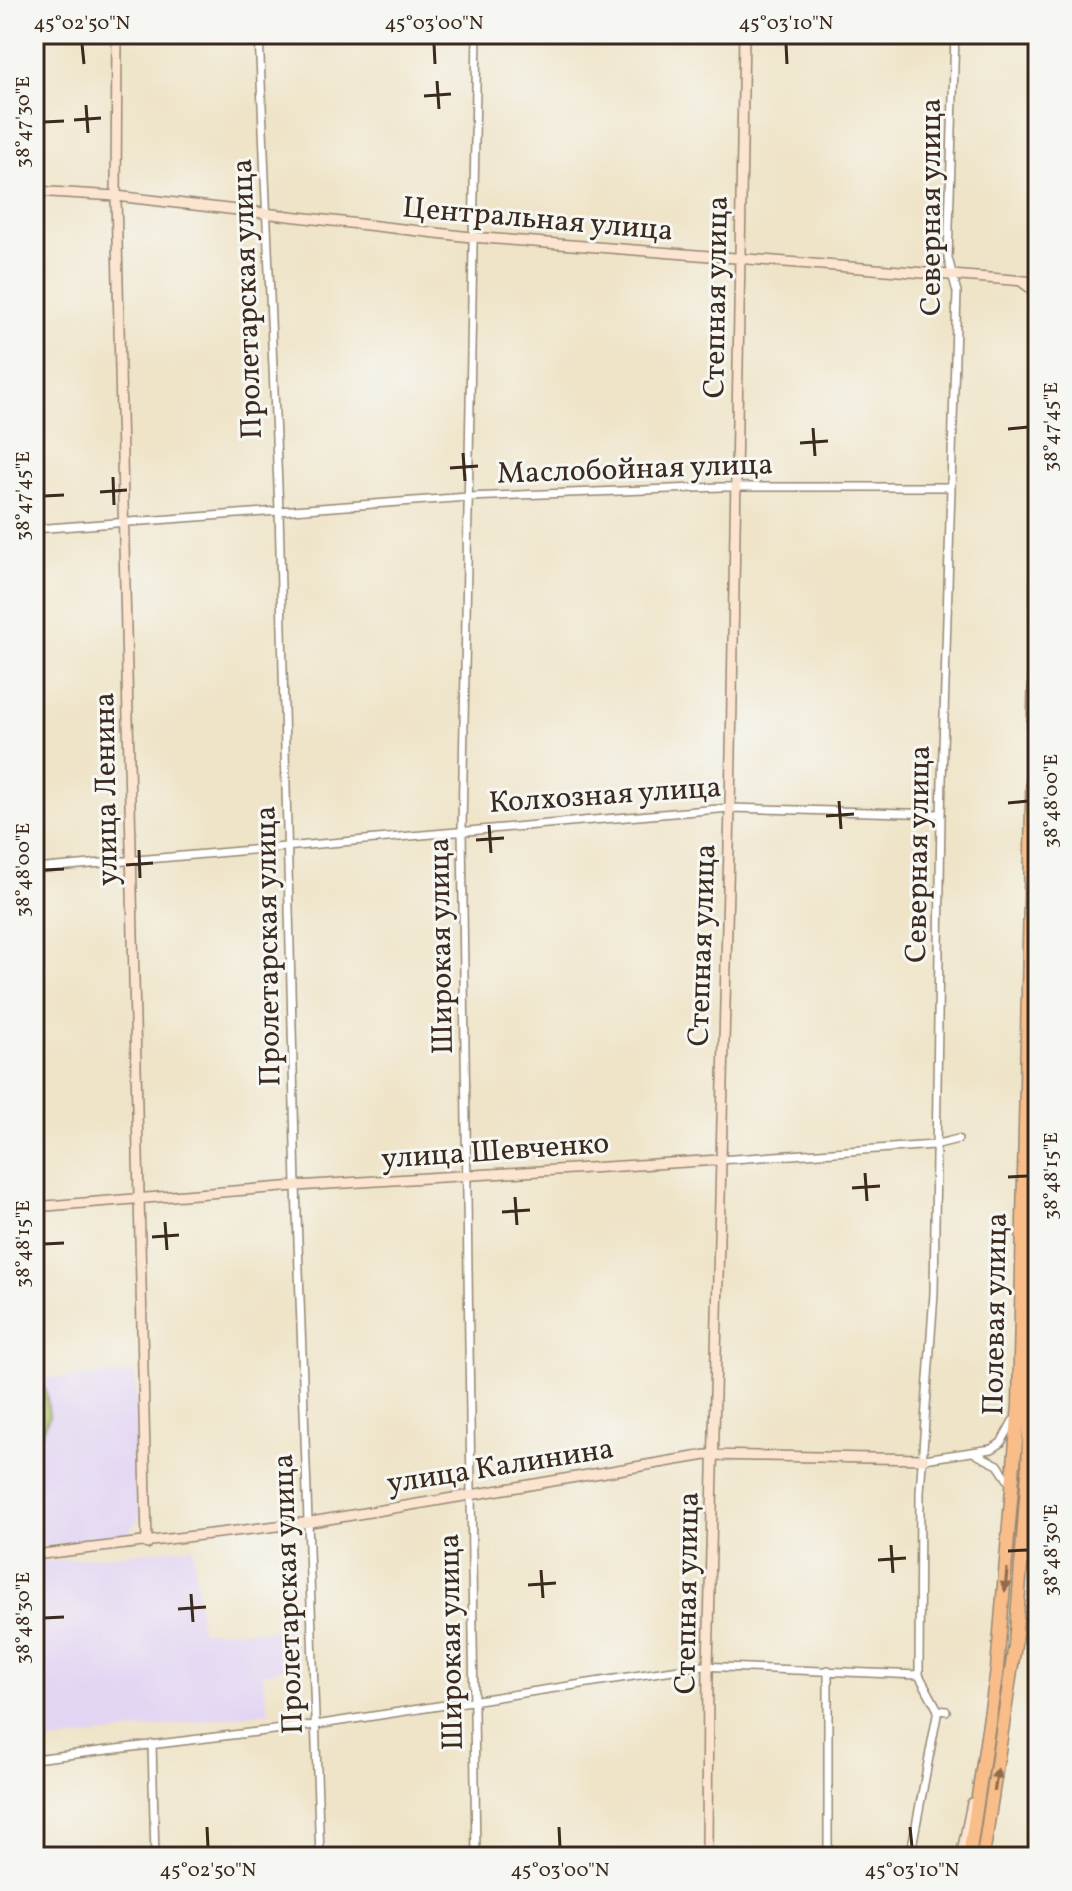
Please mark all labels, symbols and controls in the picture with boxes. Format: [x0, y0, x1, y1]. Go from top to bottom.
text: 45°02'50"N [34, 10, 131, 38]
text: 45°03'00"N [384, 10, 484, 38]
text: 45°03'10"N [739, 10, 834, 38]
text: 38°47'30"E [10, 76, 38, 168]
street label: Северная улица [911, 98, 953, 316]
street label: Пролетарская улица [222, 158, 274, 440]
street label: Центральная улица [401, 187, 675, 253]
street label: Степная улица [694, 195, 740, 399]
text: 38°47'45"E [1038, 382, 1066, 472]
street label: Маслобойная улица [496, 444, 774, 496]
text: 38°47'45"E [10, 451, 38, 541]
street label: улица Ленина [84, 692, 130, 886]
street label: Северная улица [896, 745, 942, 963]
text: 38°48'00"E [1038, 754, 1066, 848]
street label: Колхозная улица [487, 767, 723, 825]
street label: Пролетарская улица [246, 805, 292, 1087]
text: 38°48'00"E [10, 823, 38, 917]
street label: Широкая улица [419, 837, 465, 1055]
street label: Степная улица [678, 843, 728, 1047]
street label: улица Шевченко [380, 1123, 611, 1181]
text: 38°48'15"E [1038, 1132, 1066, 1220]
text: 38°48'15"E [10, 1200, 38, 1288]
street label: Полевая улица [973, 1212, 1019, 1416]
street label: улица Калинина [384, 1428, 617, 1506]
street label: Пролетарская улица [263, 1453, 315, 1735]
street label: Степная улица [665, 1491, 711, 1695]
text: 38°48'30"E [1038, 1504, 1066, 1596]
street label: Широкая улица [429, 1533, 475, 1751]
one-way arrow [999, 1568, 1012, 1593]
text: 38°48'30"E [10, 1572, 38, 1664]
one-way arrow [990, 1767, 1003, 1792]
text: 45°02'50"N [160, 1857, 257, 1885]
text: 45°03'00"N [510, 1857, 610, 1885]
text: 45°03'10"N [865, 1857, 960, 1885]

